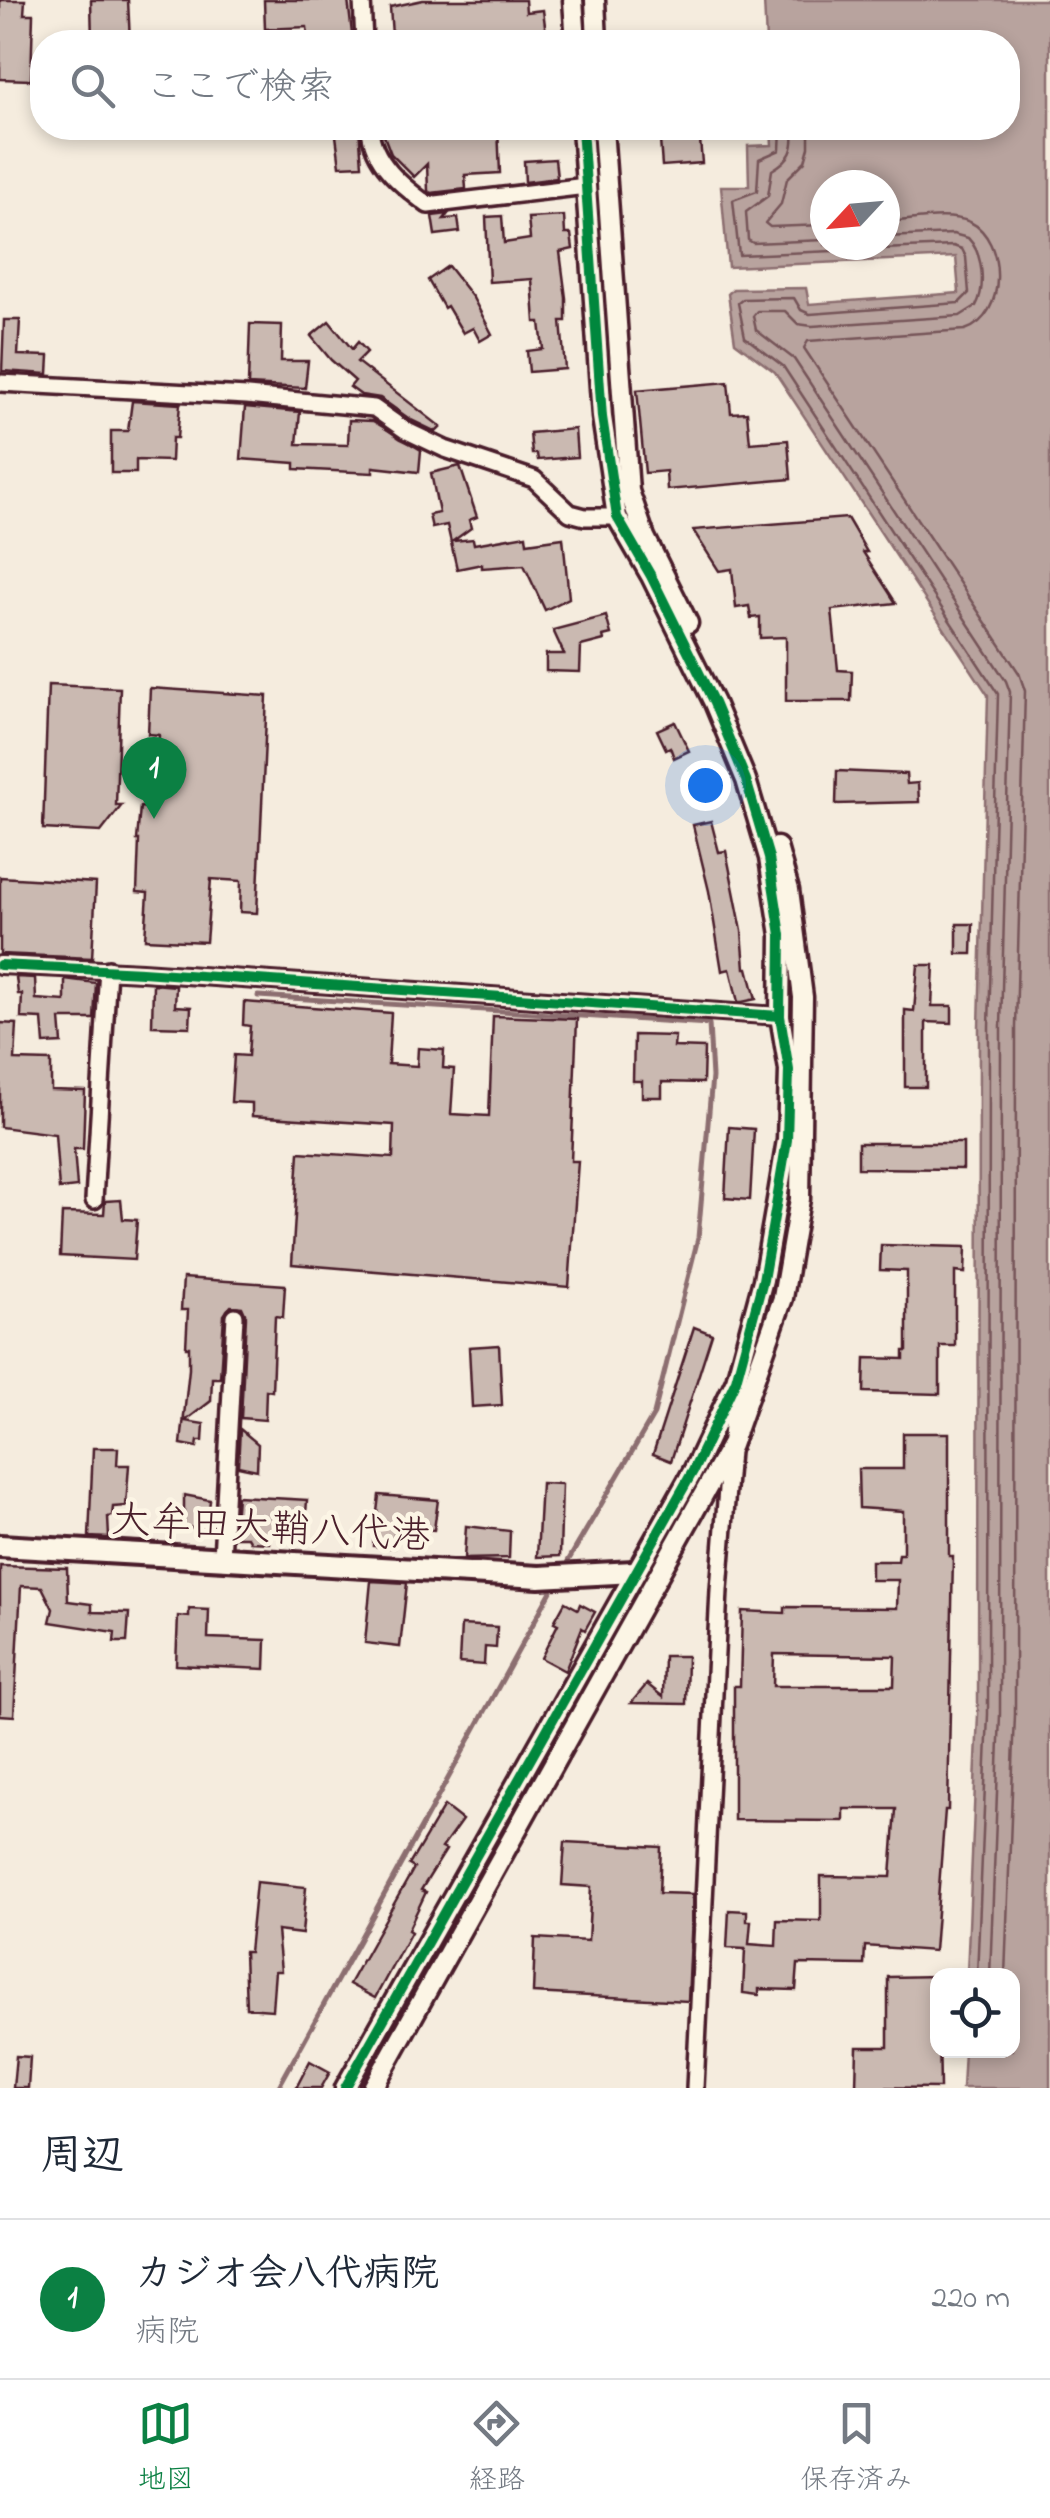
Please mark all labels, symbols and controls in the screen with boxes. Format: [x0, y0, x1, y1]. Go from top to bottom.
search box [30, 30, 1020, 140]
icon: search [65, 58, 120, 113]
text: ここで検索 [145, 61, 335, 117]
north arrow [810, 170, 900, 260]
pin: 1 [122, 736, 186, 819]
your location [680, 760, 731, 811]
street label: 大牟田大鞘八代港 [109, 1493, 432, 1568]
map controls [930, 1968, 1020, 2058]
button: locate [930, 1968, 1020, 2058]
text: 周辺 [40, 2127, 124, 2188]
text: カジオ会八代病院 [135, 2248, 439, 2304]
text: 1 [67, 2276, 78, 2323]
text: 220 m [932, 2276, 1010, 2323]
text: 病院 [135, 2310, 199, 2357]
tab: 地図 [138, 2396, 194, 2502]
tab: 経路 [469, 2396, 525, 2502]
tab: 保存済み [800, 2396, 912, 2502]

